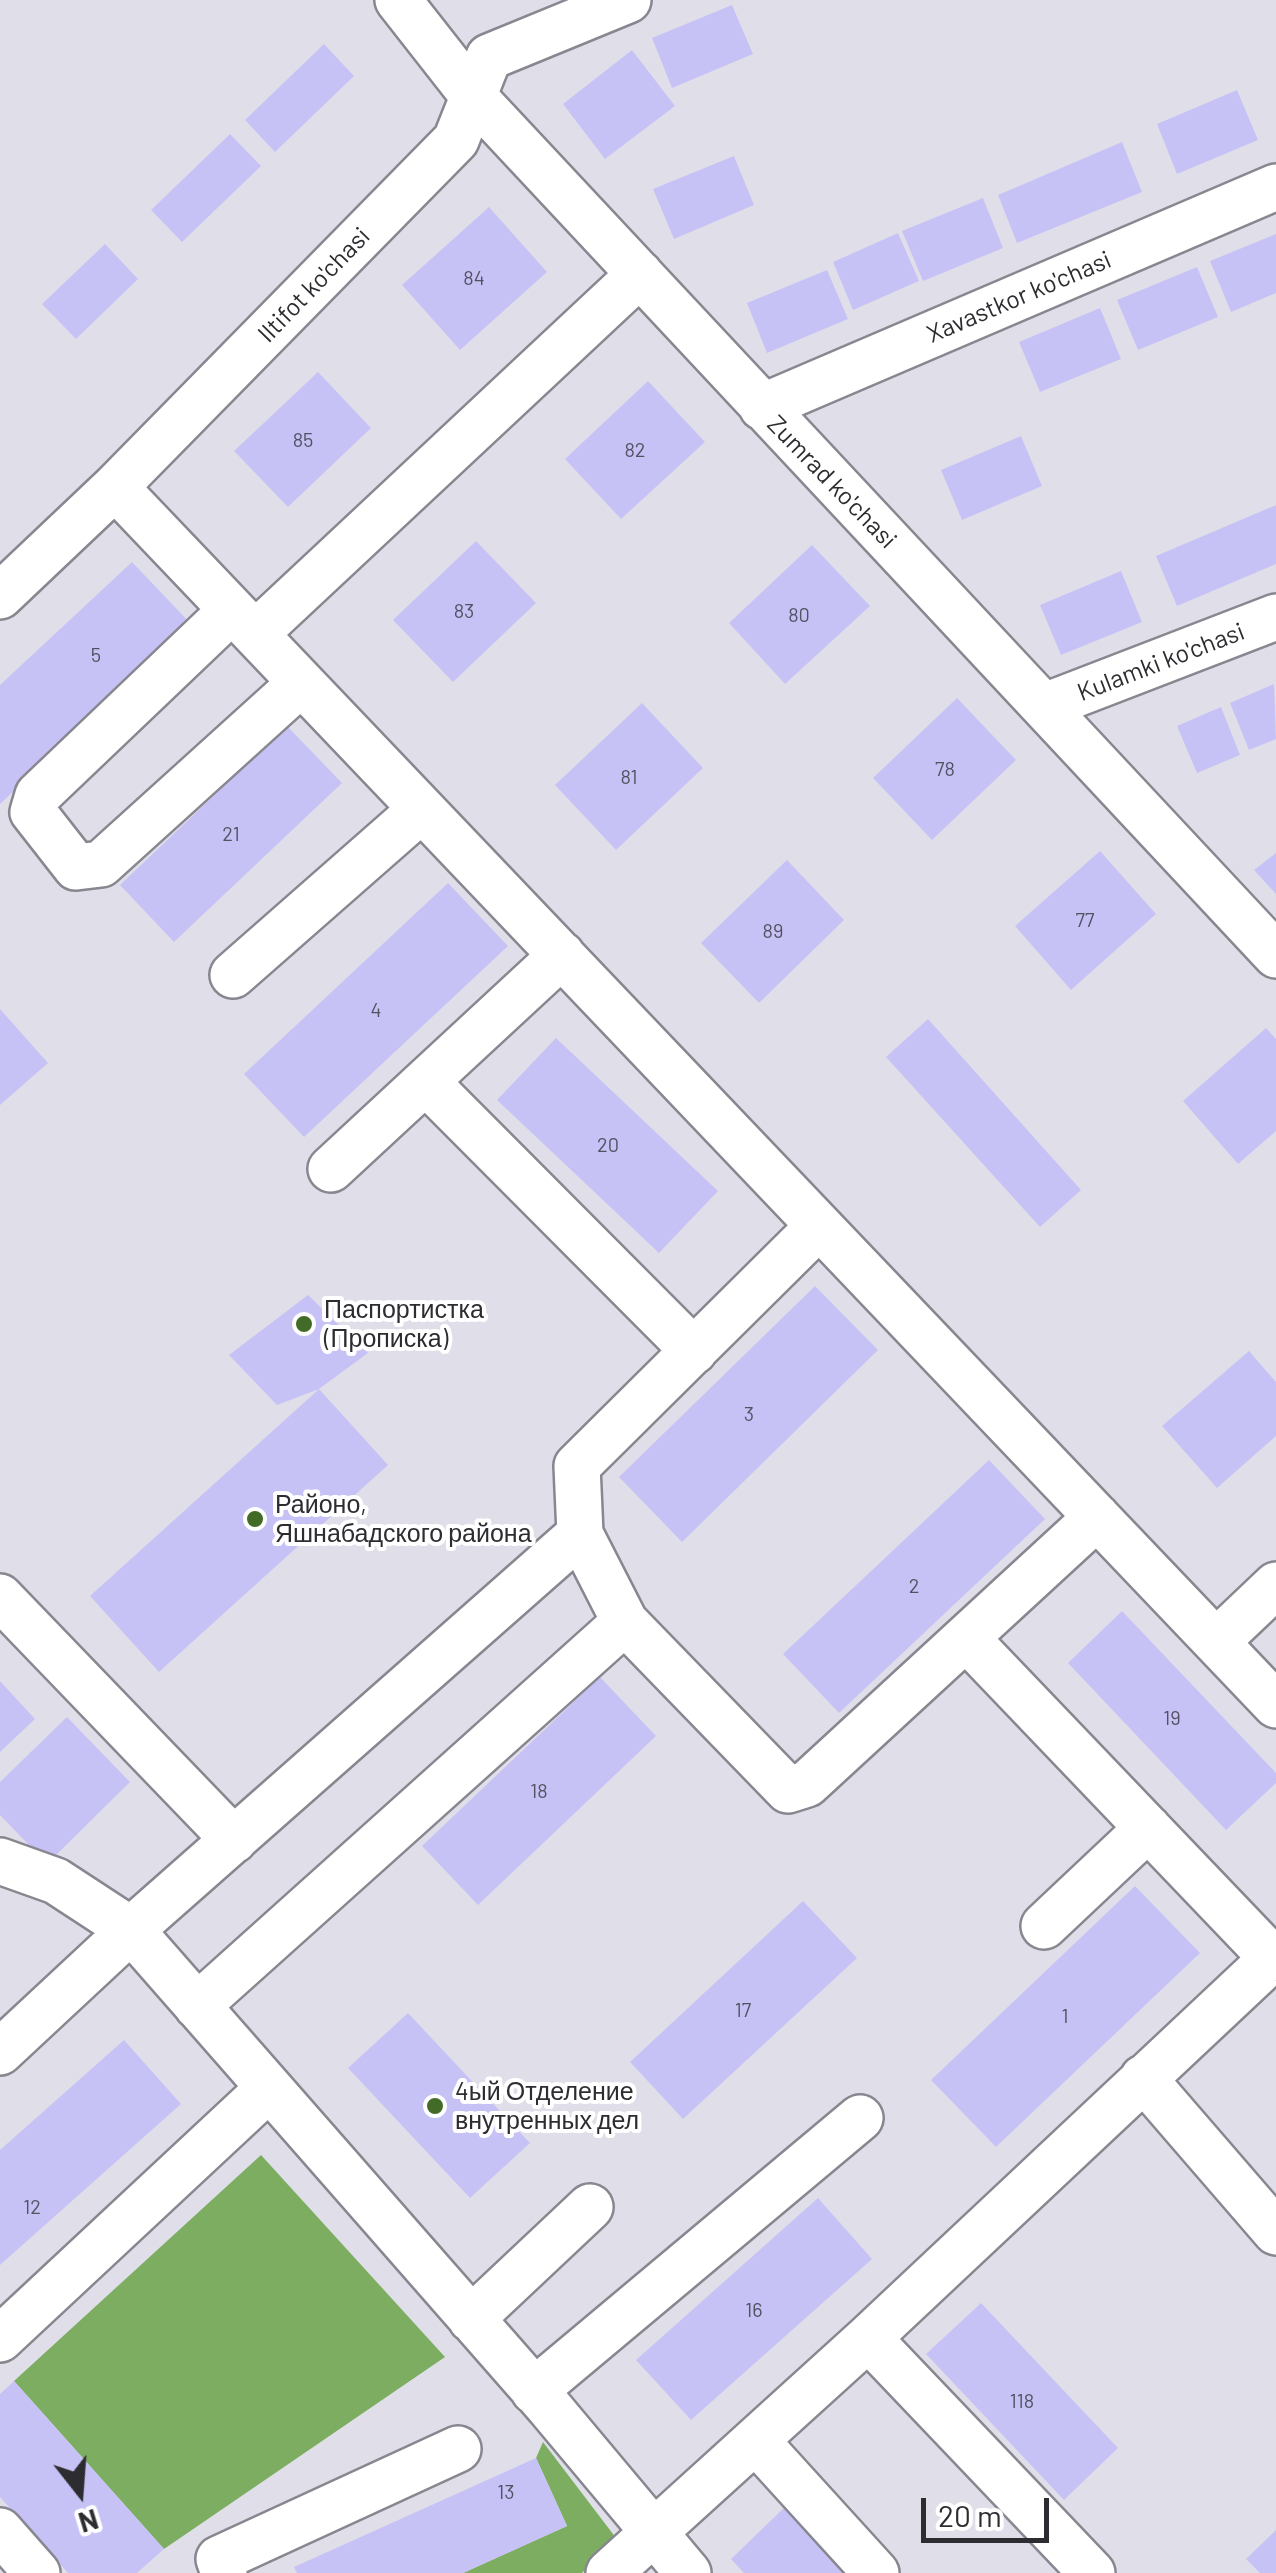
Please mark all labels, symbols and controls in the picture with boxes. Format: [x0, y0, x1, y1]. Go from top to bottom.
street label: Iltifot ko'chasi [252, 221, 376, 349]
street label: Xavastkor ko'chasi [922, 245, 1116, 349]
house number: 84 [463, 266, 485, 290]
street label: Zumrad ko'chasi [761, 409, 903, 555]
house number: 85 [293, 428, 313, 452]
house number: 82 [624, 438, 646, 462]
house number: 83 [454, 599, 474, 623]
house number: 80 [788, 603, 810, 627]
street label: Kulamki ko'chasi [1073, 616, 1249, 708]
house number: 5 [91, 643, 101, 667]
house number: 78 [935, 757, 955, 781]
house number: 81 [621, 765, 637, 789]
house number: 21 [222, 822, 240, 846]
house number: 77 [1076, 908, 1094, 932]
house number: 89 [763, 919, 783, 943]
house number: 4 [370, 998, 382, 1022]
house number: 20 [597, 1133, 619, 1157]
place label: Паспортистка (Прописка) [324, 1295, 484, 1354]
marker: Паспортистка (Прописка) [293, 1313, 315, 1335]
house number: 3 [744, 1402, 754, 1426]
place label: Районо, Яшнабадского района [275, 1490, 532, 1549]
marker: Районо, Яшнабадского района [244, 1508, 266, 1530]
house number: 2 [909, 1574, 919, 1598]
house number: 19 [1163, 1706, 1181, 1730]
house number: 18 [530, 1779, 548, 1803]
house number: 17 [735, 1998, 751, 2022]
house number: 1 [1062, 2004, 1068, 2028]
place label: 4ый Отделение внутренных дел [455, 2077, 639, 2136]
marker: 4ый Отделение внутренных дел [424, 2095, 446, 2117]
house number: 12 [23, 2195, 41, 2219]
house number: 16 [745, 2298, 763, 2322]
house number: 118 [1010, 2389, 1034, 2413]
north arrow [30, 2443, 130, 2543]
scale bar [926, 2478, 1054, 2540]
house number: 13 [497, 2480, 515, 2504]
text: 20 m [938, 2497, 1002, 2533]
text: N [75, 2503, 103, 2541]

